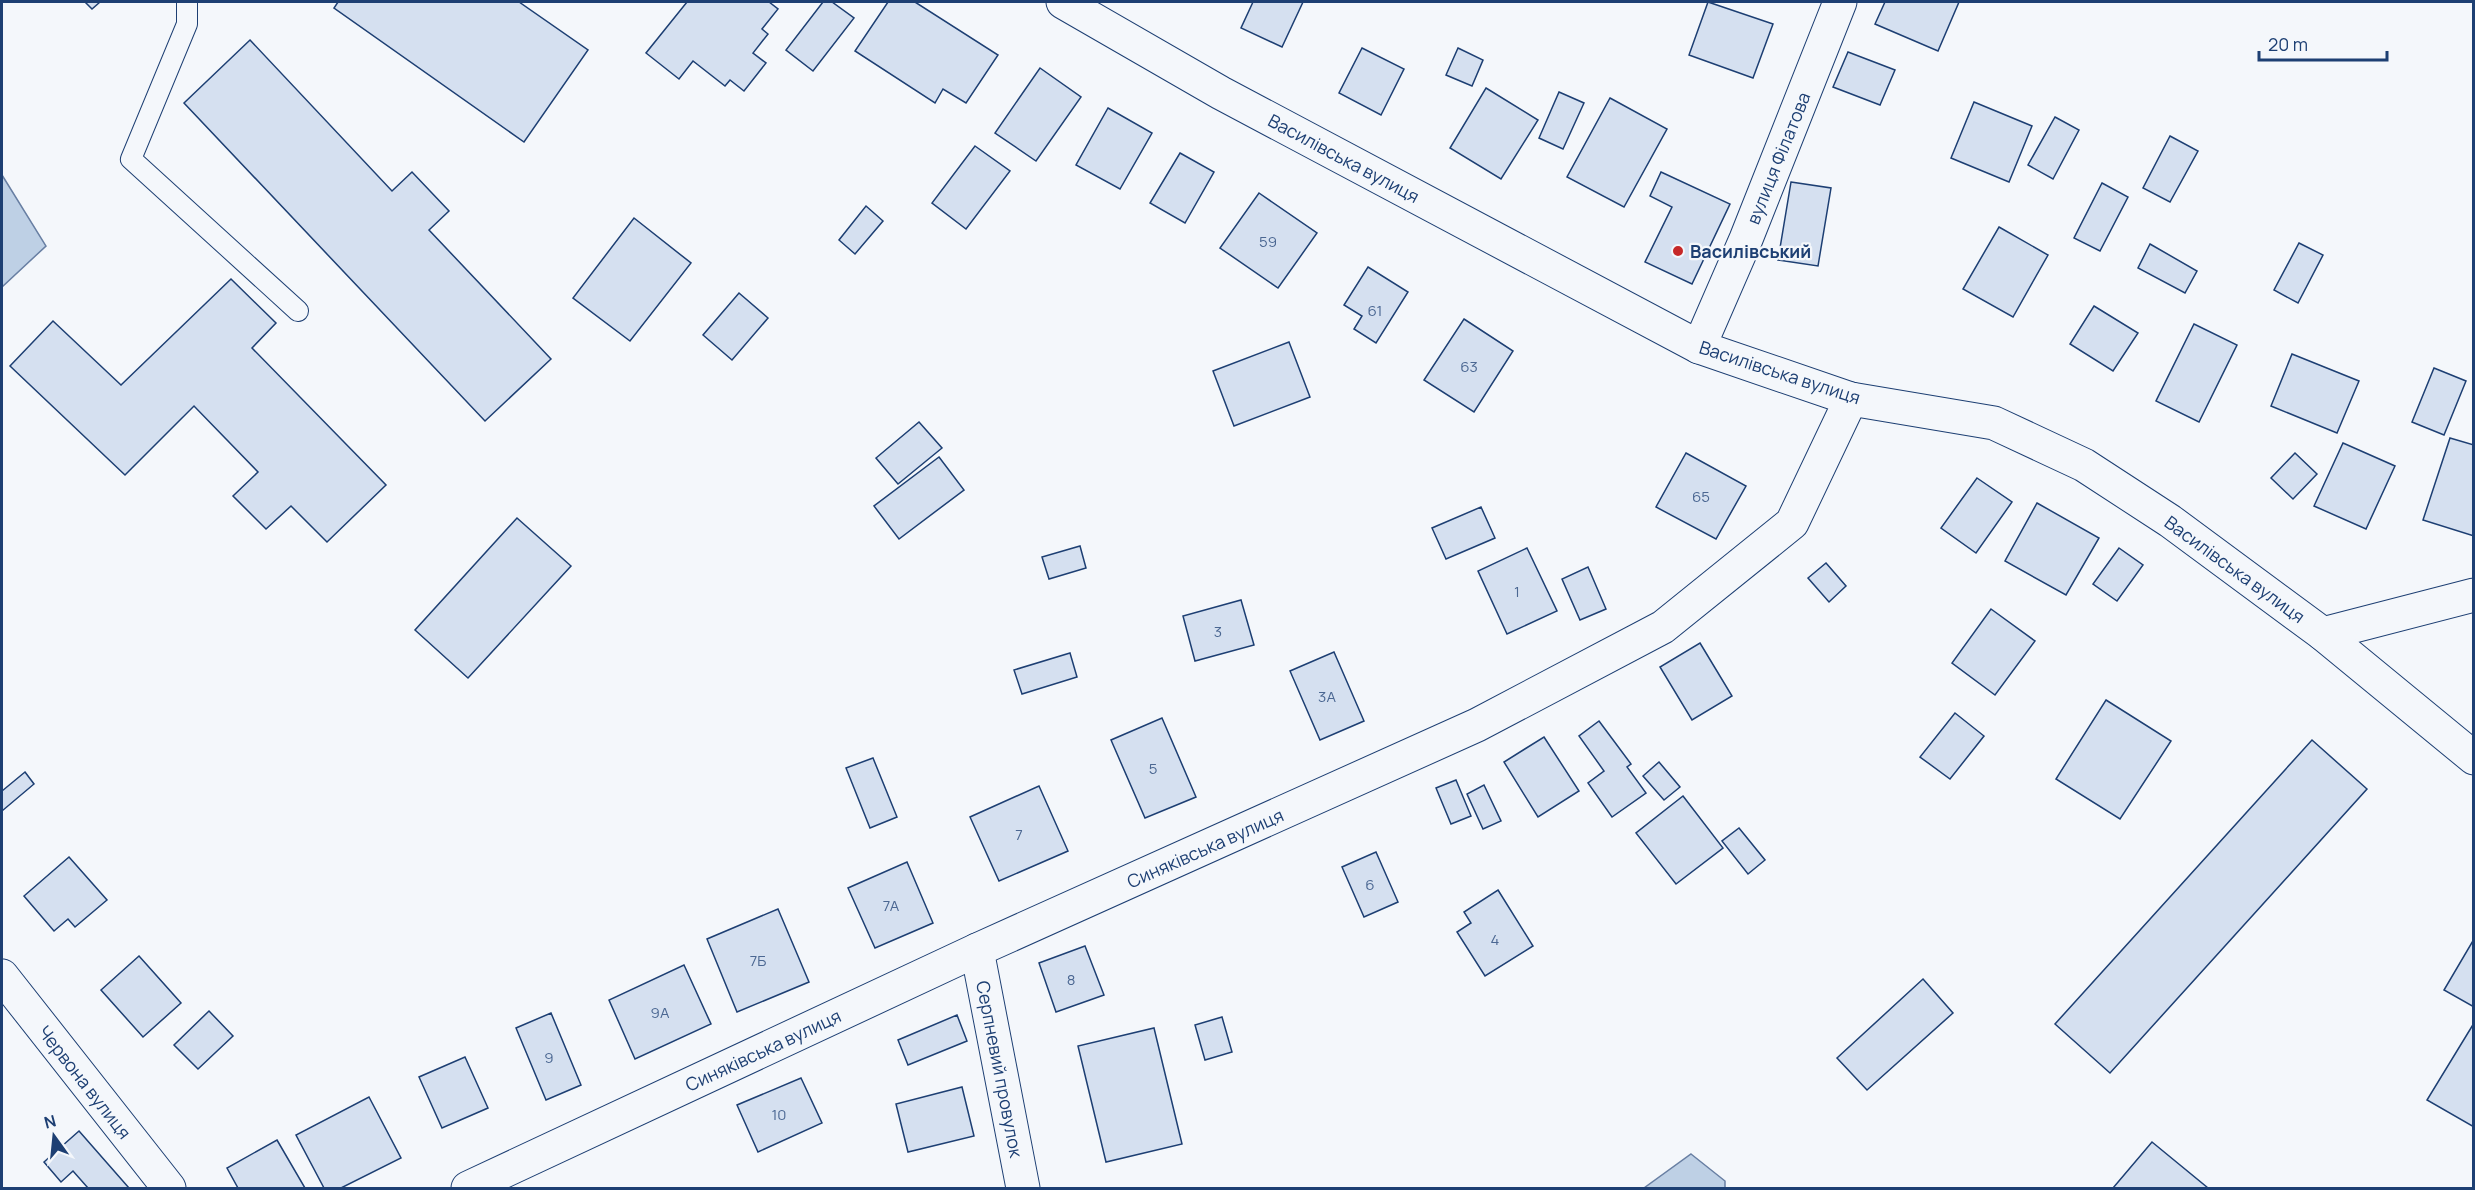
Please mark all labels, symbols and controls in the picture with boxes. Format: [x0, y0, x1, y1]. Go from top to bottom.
scale bar [2259, 24, 2386, 62]
text: 20 m [2268, 32, 2308, 56]
street label: вулиця Філатова [1741, 88, 1815, 228]
street label: Василівська вулиця [1264, 108, 1424, 208]
house number: 59 [1259, 231, 1277, 252]
place label: Василівський [1690, 239, 1811, 263]
marker: Василівський [1671, 244, 1685, 258]
house number: 61 [1368, 300, 1382, 321]
street label: Василівська вулиця [1696, 335, 1864, 409]
house number: 63 [1460, 356, 1478, 377]
house number: 65 [1692, 486, 1710, 507]
street label: Василівська вулиця [2160, 510, 2310, 628]
house number: 1 [1514, 581, 1520, 602]
house number: 3 [1214, 621, 1222, 642]
house number: 3А [1318, 686, 1336, 707]
house number: 5 [1149, 758, 1157, 779]
street label: Синяківська вулиця [1123, 803, 1287, 893]
house number: 7 [1015, 824, 1023, 845]
house number: 6 [1365, 874, 1375, 895]
house number: 7А [883, 895, 900, 916]
house number: 4 [1491, 929, 1500, 950]
house number: 7Б [750, 950, 766, 971]
house number: 8 [1067, 969, 1075, 990]
street label: Серпневий провулок [971, 979, 1029, 1160]
house number: 9А [651, 1002, 670, 1023]
street label: Синяківська вулиця [681, 1003, 845, 1097]
street label: Червона вулиця [33, 1020, 137, 1144]
house number: 9 [544, 1047, 554, 1068]
house number: 10 [772, 1104, 787, 1125]
north arrow [24, 1106, 84, 1166]
text: N [42, 1109, 59, 1134]

